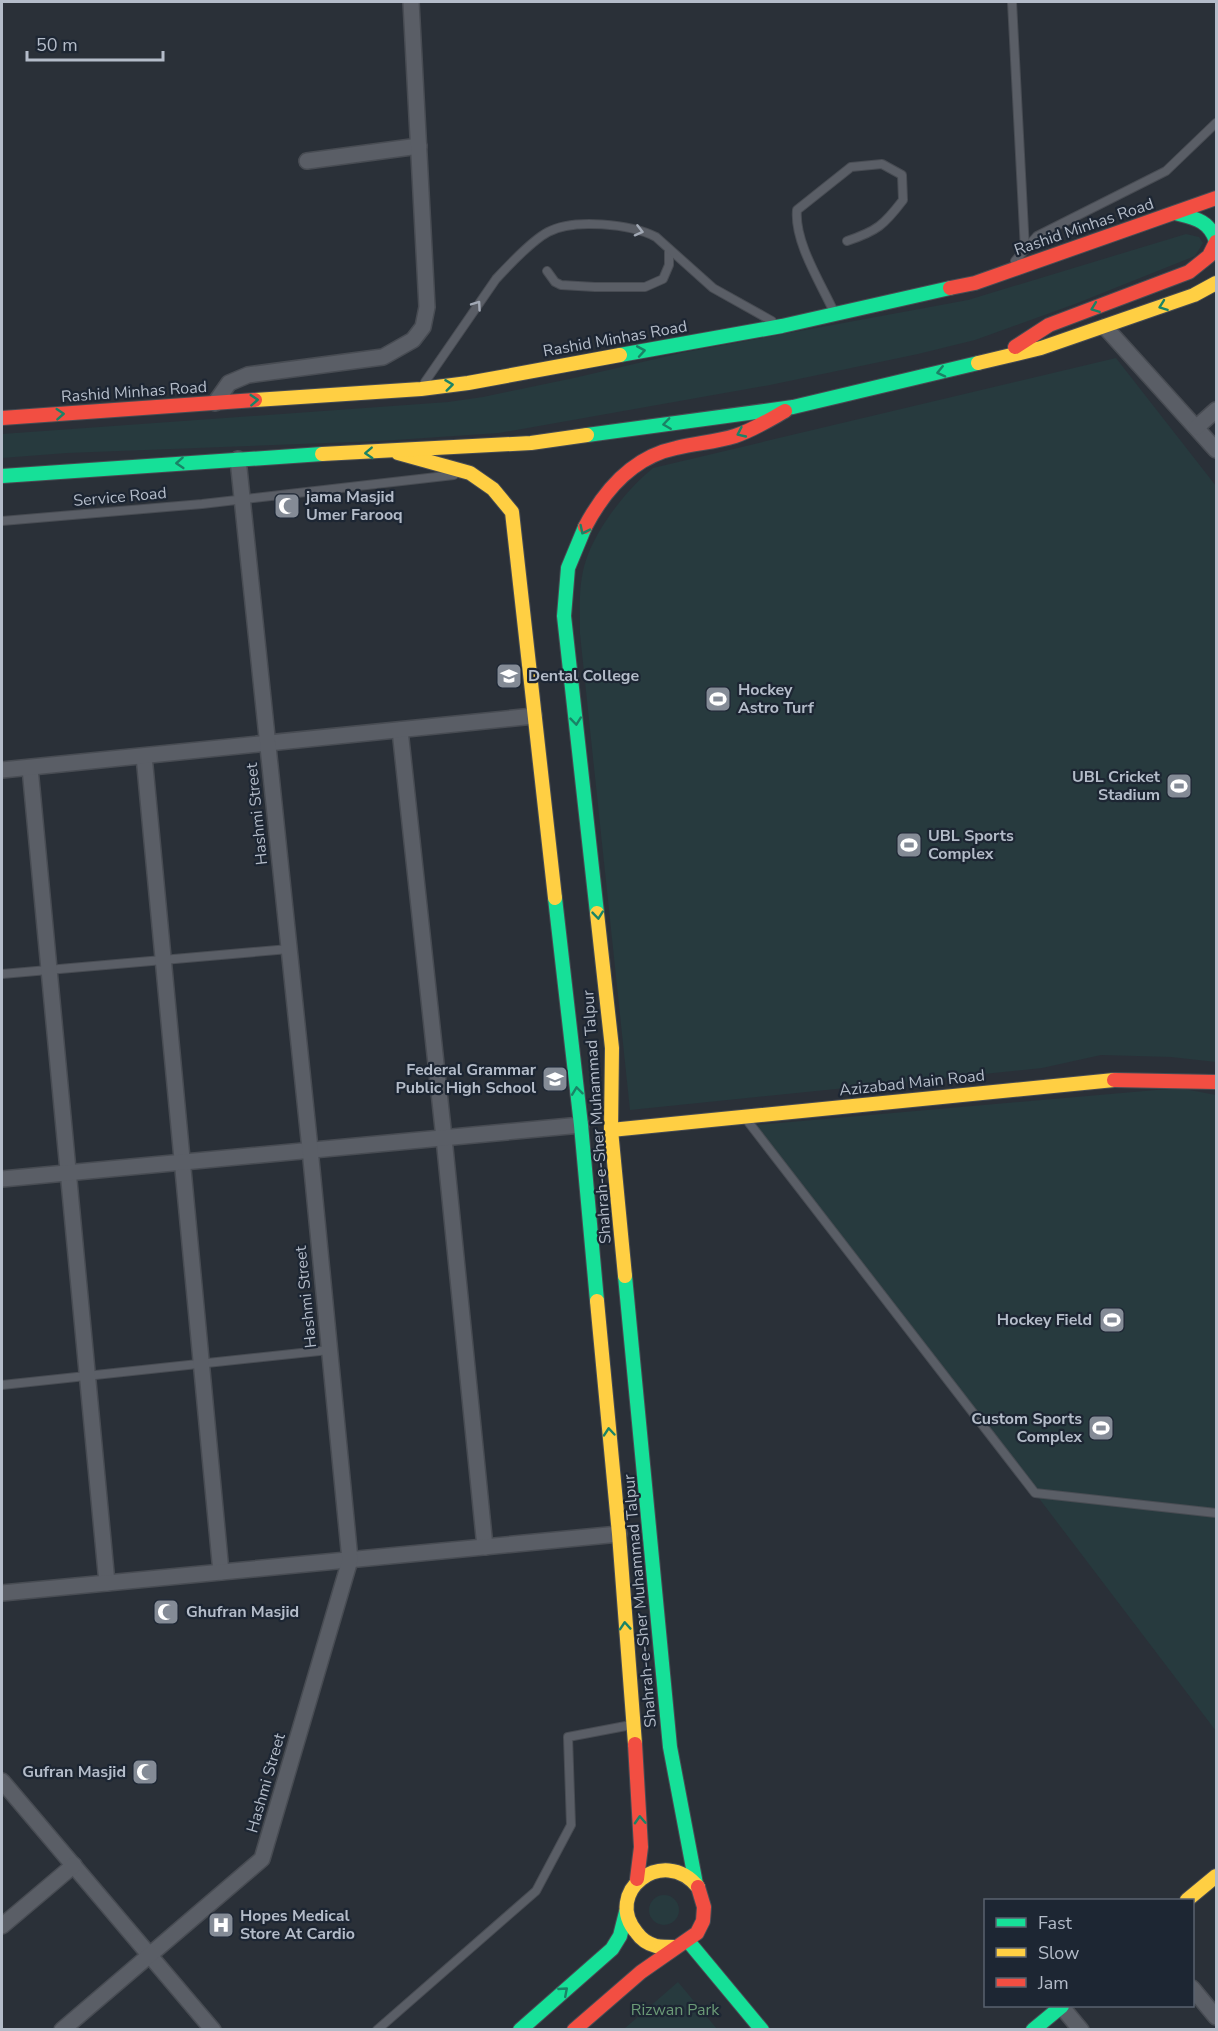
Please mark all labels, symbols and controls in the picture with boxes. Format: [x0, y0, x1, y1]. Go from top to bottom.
scale bar [27, 24, 164, 62]
text: 50 m [36, 33, 78, 57]
street label: Rashid Minhas Road [1011, 193, 1157, 261]
one-way arrow [634, 224, 644, 237]
one-way arrow [1158, 299, 1169, 312]
one-way arrow [470, 301, 481, 312]
one-way arrow [1090, 301, 1101, 313]
street label: Rashid Minhas Road [541, 315, 689, 363]
one-way arrow [635, 345, 645, 358]
one-way arrow [936, 365, 946, 378]
street label: Rashid Minhas Road [60, 376, 208, 408]
one-way arrow [444, 380, 453, 392]
one-way arrow [250, 394, 259, 407]
one-way arrow [55, 408, 64, 421]
one-way arrow [662, 418, 672, 430]
one-way arrow [736, 425, 747, 437]
one-way arrow [364, 446, 373, 459]
one-way arrow [176, 457, 185, 470]
street label: Service Road [72, 482, 168, 512]
place label: jama Masjid Umer Farooq [305, 486, 403, 526]
mosque icon: jama Masjid Umer Farooq [272, 491, 302, 521]
one-way arrow [580, 523, 591, 534]
school or university icon: Dental College [494, 661, 524, 691]
place label: Dental College [528, 665, 640, 687]
place label: Hockey Astro Turf [738, 679, 815, 719]
sports icon: Hockey Astro Turf [703, 684, 733, 714]
one-way arrow [569, 716, 582, 726]
street label: Hashmi Street [241, 761, 273, 866]
place label: UBL Cricket Stadium [1072, 766, 1161, 806]
sports icon: UBL Cricket Stadium [1164, 771, 1194, 801]
place label: UBL Sports Complex [928, 825, 1014, 865]
sports icon: UBL Sports Complex [894, 830, 924, 860]
one-way arrow [591, 910, 603, 919]
street label: Shahrah-e-Sher Muhammad Talpur [577, 989, 617, 1245]
place label: Federal Grammar Public High School [395, 1059, 537, 1099]
school or university icon: Federal Grammar Public High School [540, 1064, 570, 1094]
street label: Azizabad Main Road [838, 1064, 986, 1102]
one-way arrow [572, 1086, 584, 1096]
street label: Hashmi Street [290, 1244, 322, 1349]
sports icon: Hockey Field [1097, 1305, 1127, 1335]
place label: Hockey Field [997, 1309, 1092, 1331]
place label: Custom Sports Complex [971, 1408, 1082, 1448]
sports icon: Custom Sports Complex [1086, 1413, 1116, 1443]
one-way arrow [603, 1427, 616, 1436]
street label: Shahrah-e-Sher Muhammad Talpur [618, 1473, 662, 1729]
mosque icon: Ghufran Masjid [151, 1597, 181, 1627]
place label: Ghufran Masjid [186, 1601, 299, 1623]
one-way arrow [619, 1621, 632, 1630]
street label: Hashmi Street [241, 1730, 291, 1835]
mosque icon: Gufran Masjid [130, 1757, 160, 1787]
place label: Gufran Masjid [22, 1761, 126, 1783]
one-way arrow [633, 1816, 646, 1825]
legend [984, 1899, 1194, 2007]
place label: Hopes Medical Store At Cardio [240, 1905, 355, 1945]
hospital icon: Hopes Medical Store At Cardio [206, 1910, 236, 1940]
text: Fast [1038, 1911, 1073, 1935]
text: Slow [1038, 1941, 1079, 1965]
text: Jam [1037, 1971, 1069, 1995]
one-way arrow [557, 1987, 568, 1998]
park label: Rizwan Park [631, 1999, 720, 2021]

